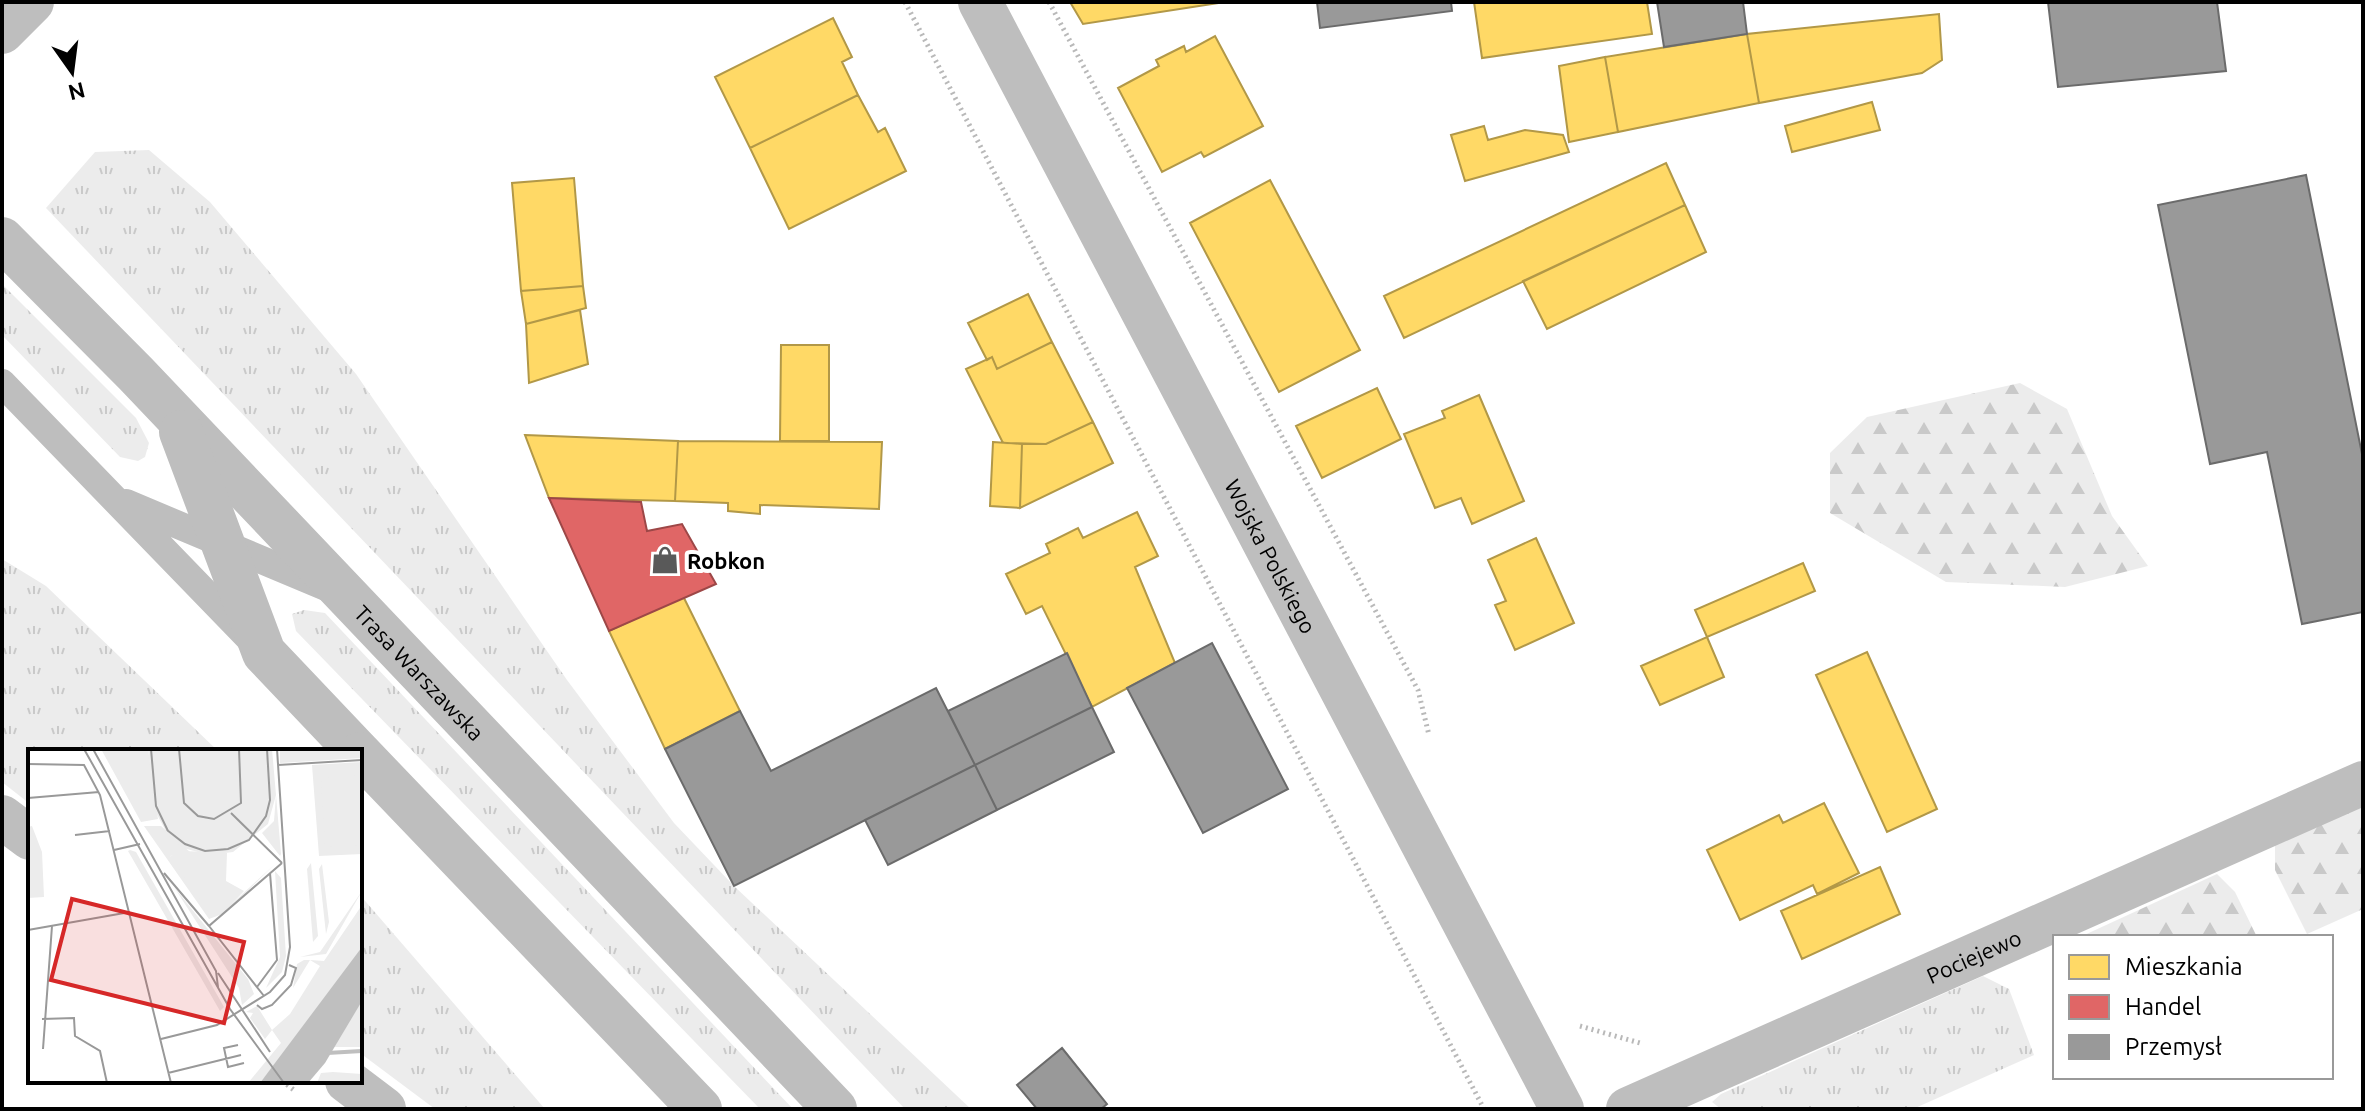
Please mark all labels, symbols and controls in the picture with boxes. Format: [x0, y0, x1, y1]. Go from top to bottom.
north arrow [32, 32, 112, 112]
text: N [66, 78, 88, 106]
street label: Wojska Polskiego [1221, 475, 1322, 637]
shop icon: Robkon [650, 545, 680, 575]
place label: Robkon [687, 548, 765, 573]
street label: Trasa Warszawska [350, 600, 490, 745]
inset map [28, 749, 362, 1083]
street label: Pociejewo [1922, 924, 2025, 988]
legend [2053, 935, 2333, 1079]
text: Mieszkania [2125, 953, 2243, 980]
text: Handel [2125, 993, 2201, 1020]
text: Przemysł [2125, 1033, 2222, 1060]

